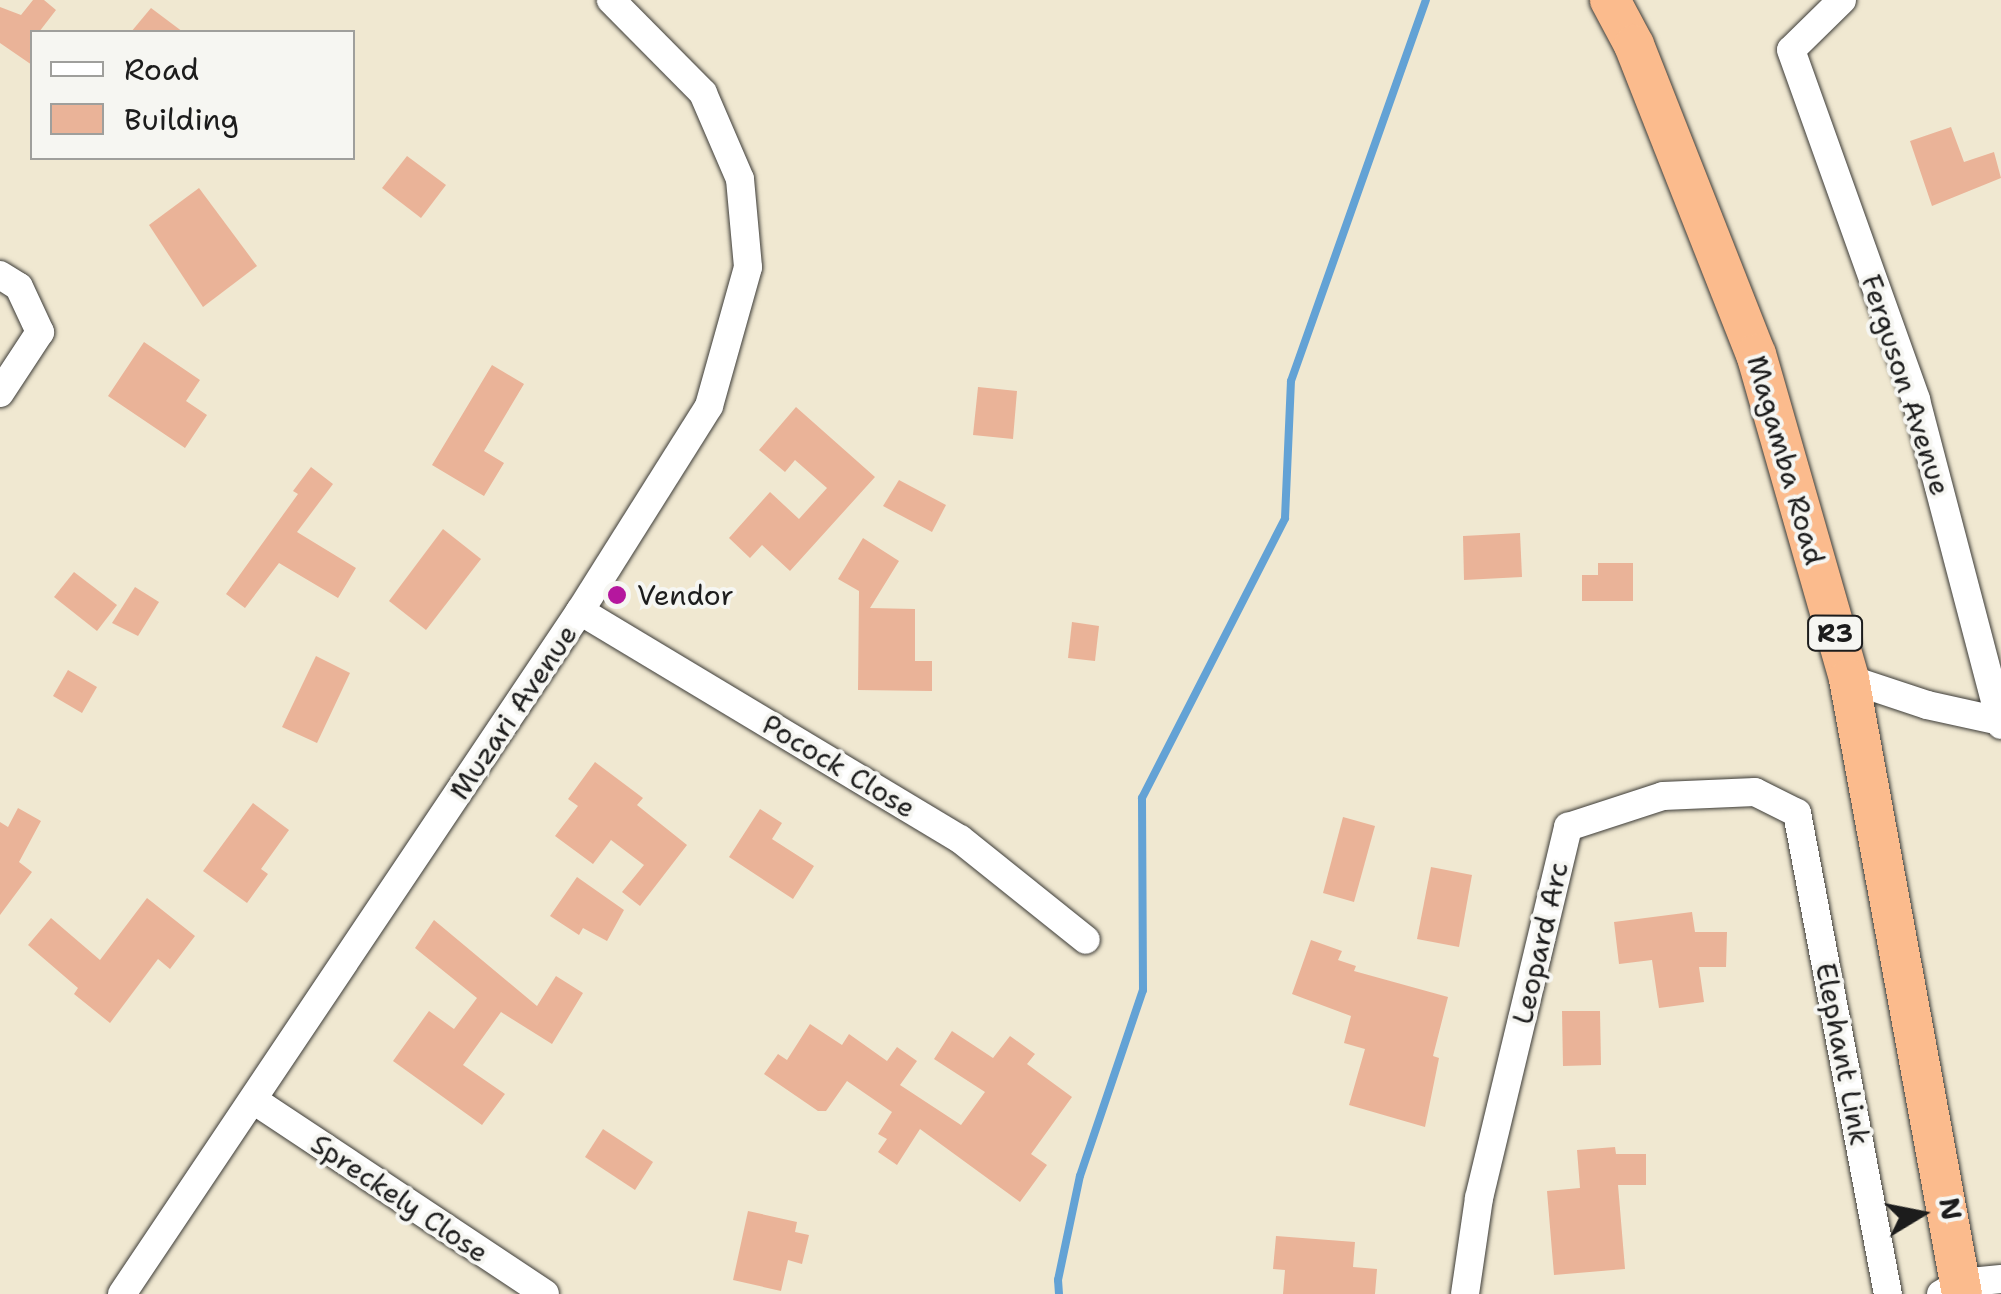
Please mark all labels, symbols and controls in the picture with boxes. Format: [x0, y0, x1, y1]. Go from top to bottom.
legend [30, 30, 355, 160]
text: Road [124, 49, 199, 90]
text: Building [124, 99, 239, 140]
street label: Ferguson Avenue [1854, 270, 1958, 500]
street label: Magamba Road [1740, 351, 1832, 569]
place label: Vendor [637, 578, 734, 612]
marker: Vendor [606, 584, 628, 606]
road number: R3 [1805, 613, 1865, 653]
street label: Muzari Avenue [442, 618, 584, 806]
street label: Pocock Close [756, 707, 922, 825]
street label: Leopard Arc [1505, 859, 1575, 1027]
street label: Elephant Link [1809, 960, 1877, 1148]
street label: Spreckely Close [305, 1126, 495, 1270]
north arrow [1871, 1164, 1971, 1264]
text: N [1930, 1195, 1971, 1223]

